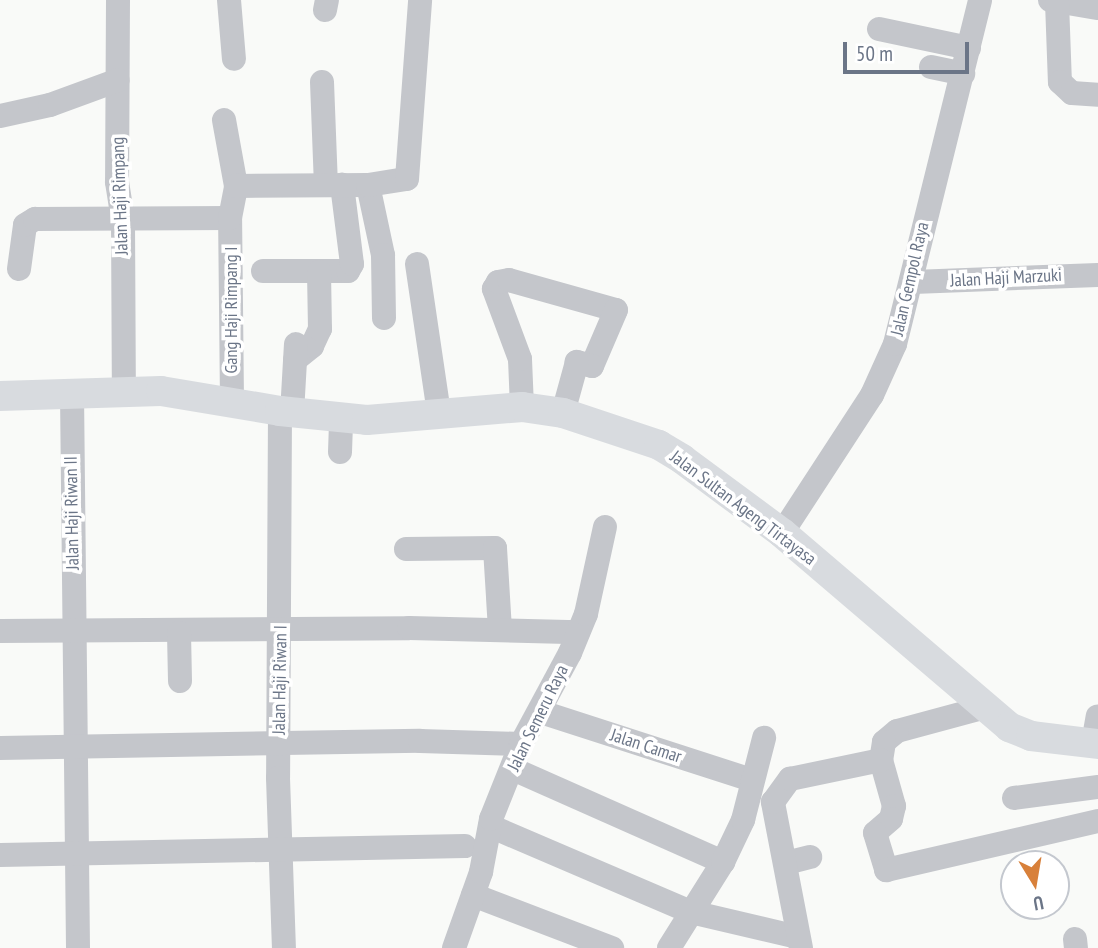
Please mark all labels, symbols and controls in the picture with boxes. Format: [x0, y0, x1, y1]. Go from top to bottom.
scale bar [846, 28, 972, 72]
text: 50 m [856, 40, 893, 67]
street label: Jalan Haji Rimpang [107, 137, 133, 255]
street label: Jalan Gempol Raya [886, 220, 934, 338]
street label: Gang Haji Rimpang I [220, 247, 242, 373]
street label: Jalan Haji Marzuki [950, 264, 1062, 292]
street label: Jalan Sultan Ageng Tirtayasa [665, 446, 821, 570]
street label: Jalan Haji Riwan II [60, 456, 84, 570]
street label: Jalan Haji Riwan I [268, 625, 292, 735]
street label: Jalan Semeru Raya [503, 661, 573, 775]
street label: Jalan Camar [608, 724, 684, 768]
north arrow [1000, 850, 1070, 920]
text: U [1032, 891, 1046, 916]

